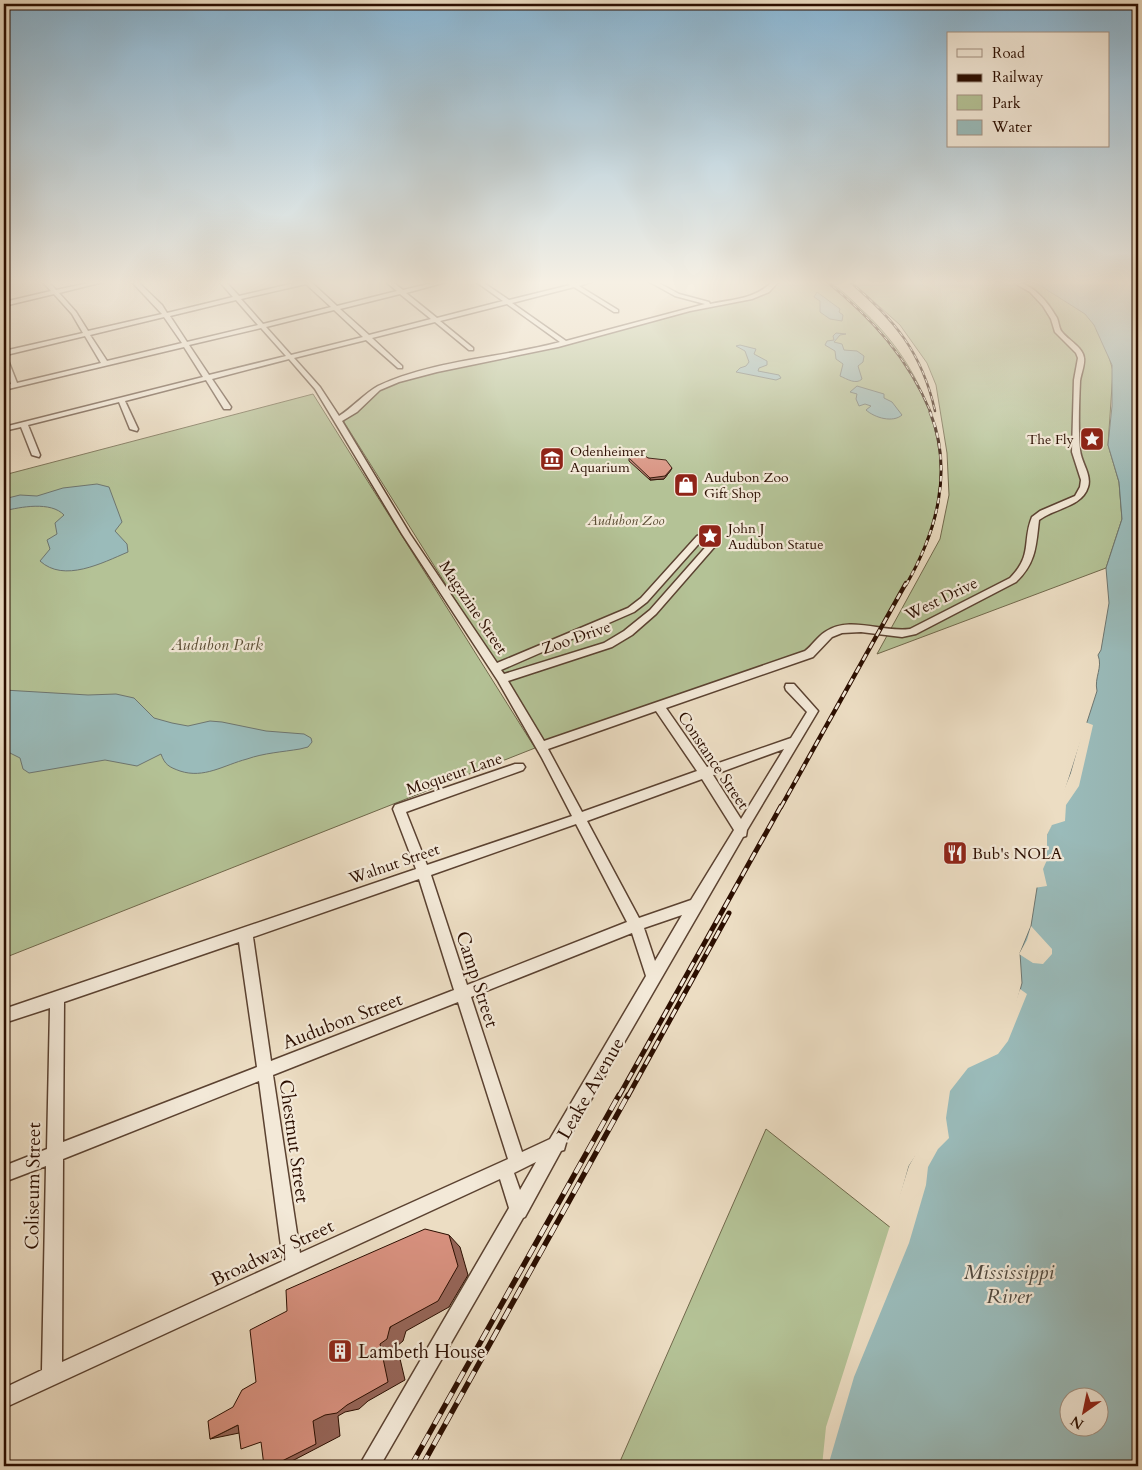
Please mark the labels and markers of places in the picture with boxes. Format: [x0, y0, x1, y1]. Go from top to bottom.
place icon: The Fly [1079, 426, 1105, 452]
place label: The Fly [1027, 430, 1075, 449]
place label: Odenheimer Aquarium [570, 442, 646, 477]
museum icon: Odenheimer Aquarium [539, 446, 565, 472]
place label: Audubon Zoo Gift Shop [704, 468, 789, 503]
shop icon: Audubon Zoo Gift Shop [673, 472, 699, 498]
place label: John J Audubon Statue [726, 519, 824, 554]
place icon: John J Audubon Statue [697, 523, 723, 549]
restaurant icon: Bub's NOLA [942, 840, 968, 866]
place label: Bub's NOLA [972, 843, 1063, 865]
building icon: Lambeth House [327, 1338, 353, 1364]
place label: Lambeth House [358, 1339, 486, 1365]

